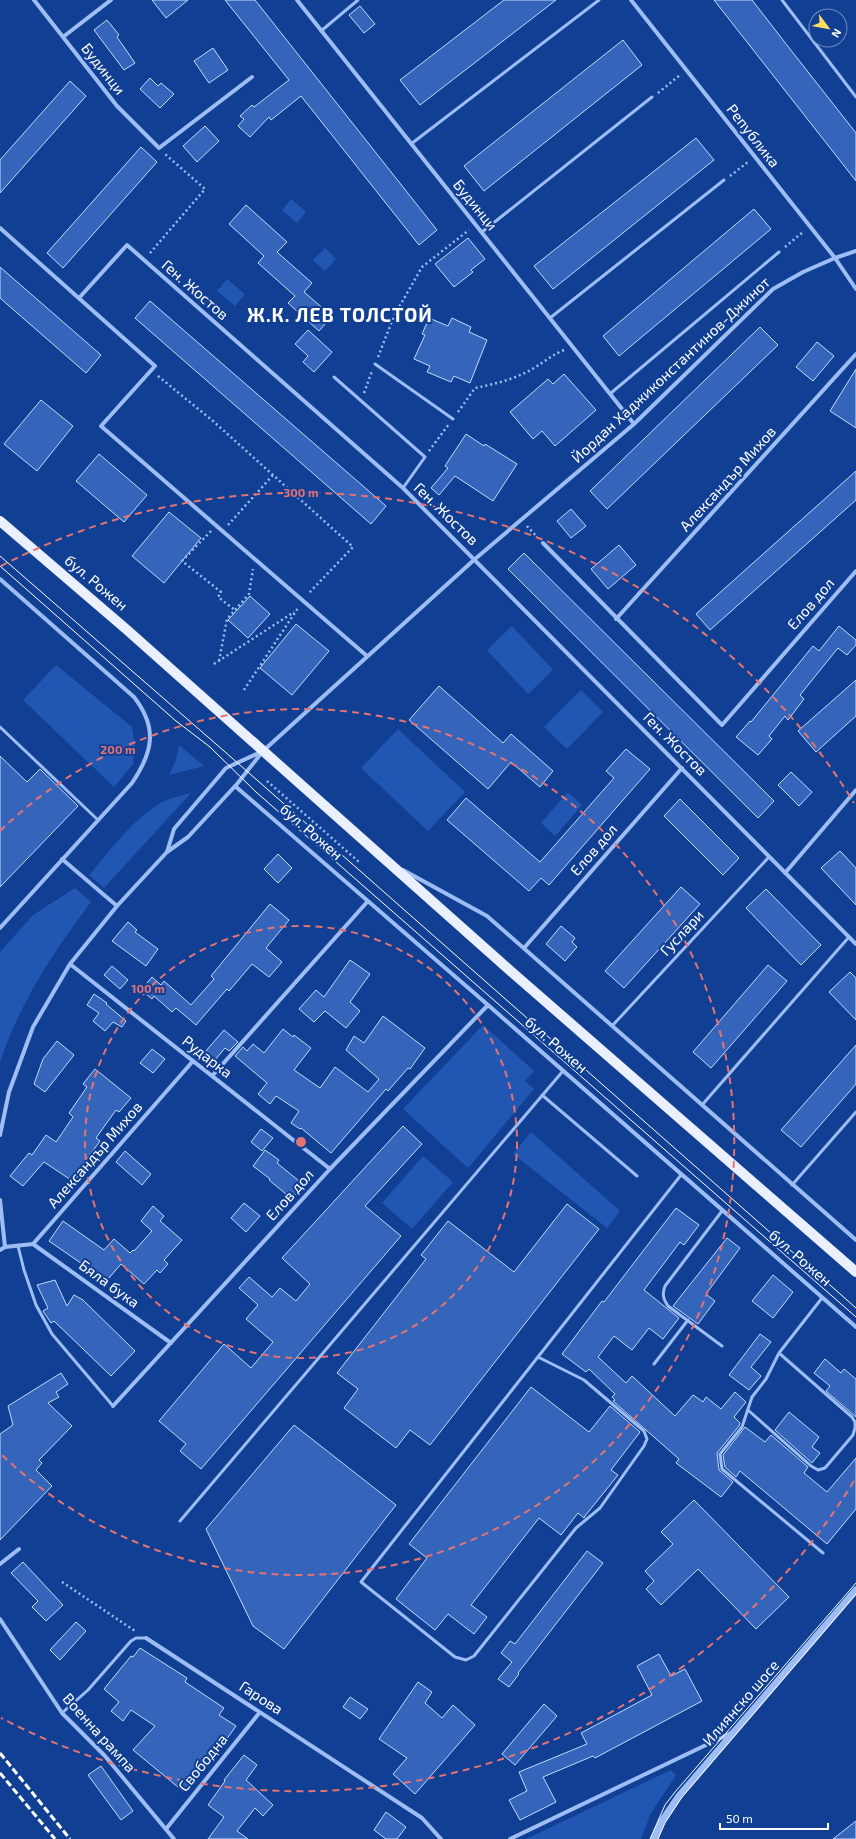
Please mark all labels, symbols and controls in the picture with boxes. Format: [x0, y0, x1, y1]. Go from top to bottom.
north arrow [808, 8, 848, 48]
text: N [829, 27, 845, 40]
street label: Будинци [77, 39, 129, 98]
street label: Република [723, 100, 784, 171]
street label: Будинци [449, 175, 502, 234]
street label: Ген. Жостов [159, 255, 233, 323]
street label: Йордан Хаджиконстантинов-Джинот [567, 272, 773, 466]
district label: Ж.К. ЛЕВ ТОЛСТОЙ [247, 303, 433, 326]
street label: Александър Михов [675, 422, 779, 535]
street label: Ген. Жостов [411, 478, 483, 548]
text: 300 m [283, 485, 319, 499]
street label: бул. Рожен [61, 551, 132, 615]
street label: Елов дол [783, 574, 838, 633]
street label: Ген. Жостов [640, 708, 711, 779]
text: 200 m [100, 742, 136, 756]
street label: бул. Рожен [276, 799, 347, 864]
street label: Елов дол [566, 820, 621, 879]
street label: Гуслари [656, 906, 708, 960]
text: 100 m [131, 981, 165, 995]
street label: бул. Рожен [521, 1012, 592, 1077]
street label: Рударка [178, 1031, 236, 1082]
street label: Александър Михов [43, 1097, 145, 1211]
centre of rings [294, 1135, 308, 1149]
street label: Елов дол [262, 1165, 317, 1224]
street label: бул. Рожен [765, 1225, 836, 1290]
street label: Бяла бука [75, 1255, 143, 1312]
street label: Илиянско шосе [698, 1656, 782, 1749]
street label: Гарова [236, 1676, 287, 1718]
street label: Военна рампа [60, 1689, 140, 1776]
street label: Свободна [174, 1730, 231, 1795]
scale bar [720, 1805, 828, 1831]
text: 50 m [726, 1811, 753, 1825]

